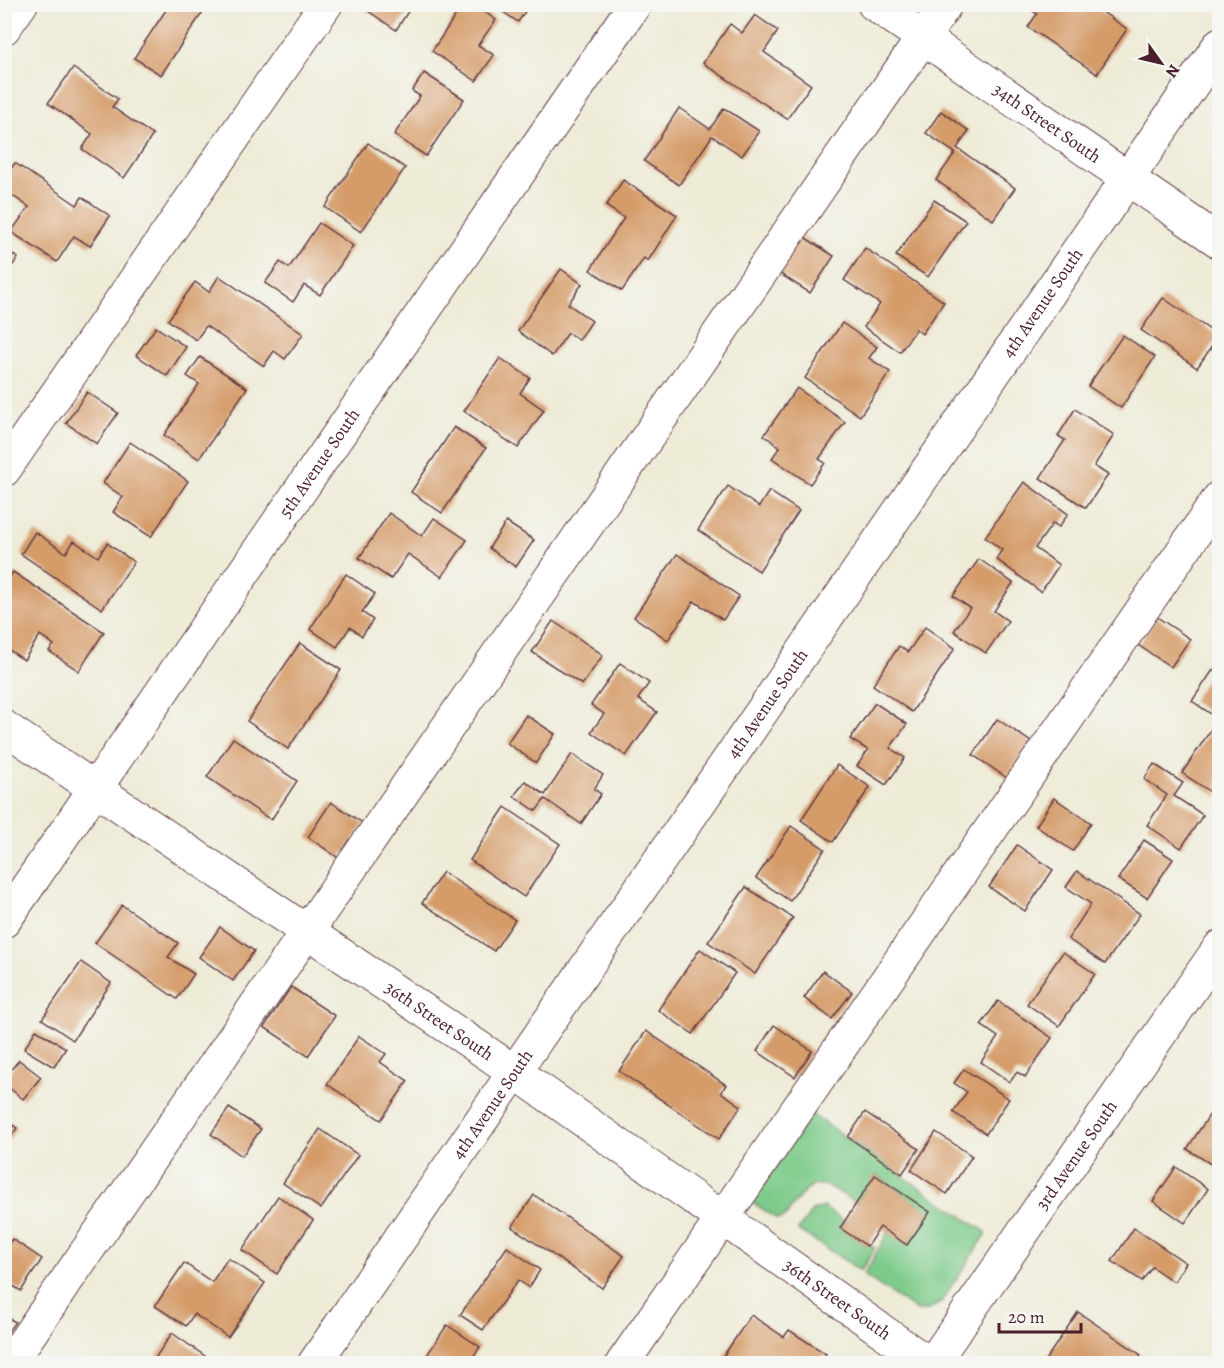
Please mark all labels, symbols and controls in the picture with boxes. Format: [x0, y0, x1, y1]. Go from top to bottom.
north arrow [1131, 33, 1191, 93]
text: N [1160, 60, 1185, 82]
street label: 34th Street South [988, 77, 1106, 169]
street label: 4th Avenue South [996, 243, 1089, 362]
street label: 5th Avenue South [273, 403, 365, 522]
street label: 4th Avenue South [721, 644, 814, 763]
street label: 36th Street South [380, 975, 499, 1066]
street label: 4th Avenue South [446, 1044, 539, 1164]
street label: 3rd Avenue South [1030, 1095, 1123, 1215]
street label: 36th Street South [779, 1253, 896, 1346]
scale bar [999, 1296, 1082, 1334]
text: 20 m [1008, 1305, 1045, 1329]

